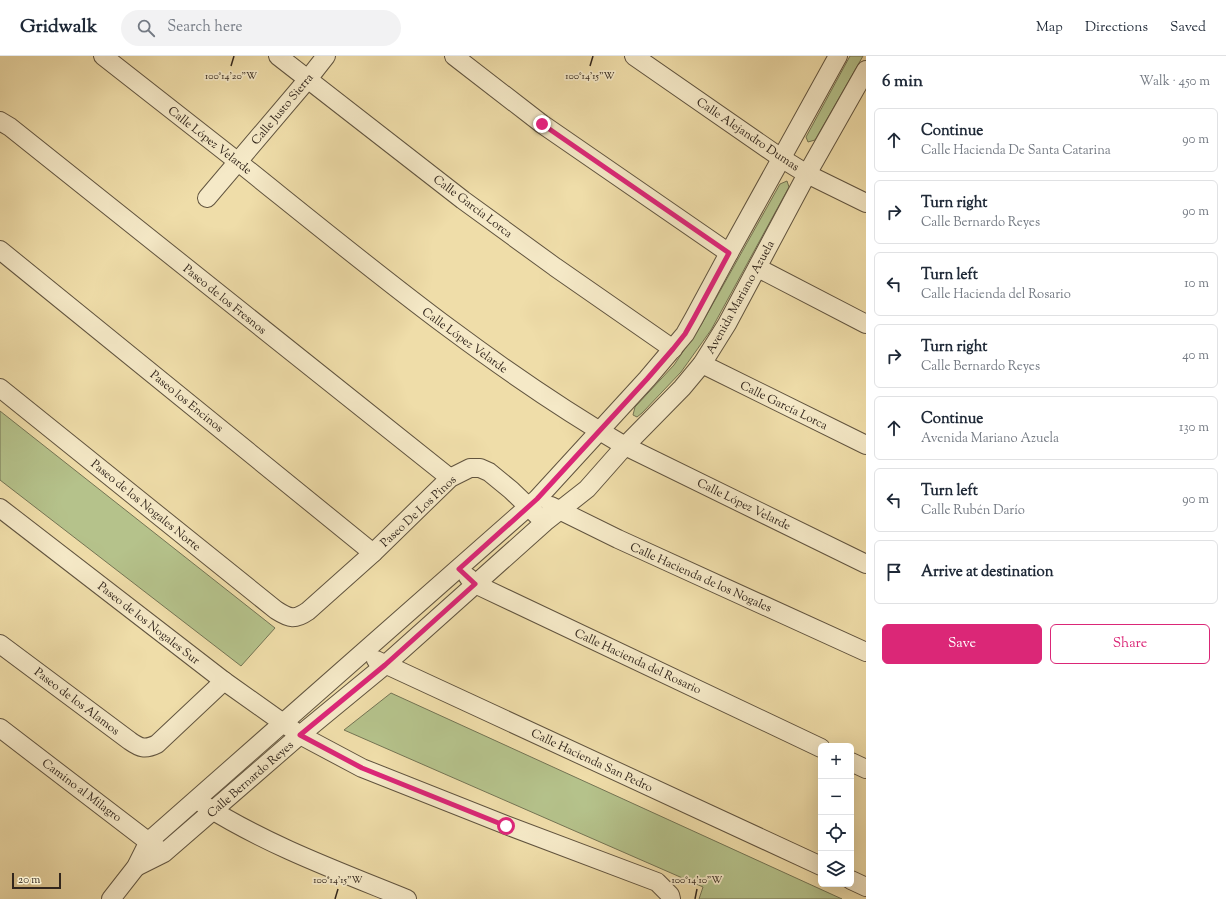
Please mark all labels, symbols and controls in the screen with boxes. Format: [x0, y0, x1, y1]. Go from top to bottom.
search box [121, 10, 401, 46]
text: Gridwalk [20, 14, 97, 41]
icon: search [135, 17, 157, 39]
text: Search here [167, 17, 243, 38]
text: Map [1036, 18, 1063, 38]
text: Directions [1085, 18, 1148, 38]
text: Saved [1170, 18, 1206, 38]
text: 100°14'20"W [205, 69, 257, 84]
text: 100°14'15"W [565, 69, 615, 84]
street label: Calle Justo Sierra [247, 70, 318, 149]
text: 6 min [882, 70, 923, 94]
text: Walk · 450 m [1139, 73, 1210, 91]
street label: Calle Alejandro Dumas [692, 94, 803, 176]
street label: Calle López Velarde [164, 102, 256, 180]
route end [533, 115, 551, 133]
text: Continue [921, 121, 983, 142]
icon: ahead [883, 129, 905, 151]
text: 90 m [1182, 131, 1209, 149]
text: Calle Hacienda De Santa Catarina [921, 142, 1111, 160]
street label: Calle García Lorca [429, 171, 516, 243]
text: Turn right [921, 193, 987, 214]
icon: right [883, 201, 905, 223]
text: 90 m [1182, 203, 1209, 221]
text: Calle Bernardo Reyes [921, 214, 1040, 232]
street label: Avenida Mariano Azuela [702, 237, 780, 358]
street label: Paseo de los Fresnos [179, 260, 270, 339]
text: Turn left [921, 265, 978, 286]
icon: left [883, 273, 905, 295]
text: 10 m [1184, 275, 1209, 293]
text: Calle Hacienda del Rosario [921, 286, 1071, 304]
street label: Calle López Velarde [418, 303, 511, 378]
text: Turn right [921, 337, 987, 358]
icon: right [883, 345, 905, 367]
text: 40 m [1182, 347, 1209, 365]
text: Calle Bernardo Reyes [921, 358, 1040, 376]
street label: Paseo los Encinos [146, 366, 227, 437]
street label: Calle García Lorca [737, 377, 831, 435]
text: Continue [921, 409, 983, 430]
icon: ahead [883, 417, 905, 439]
text: 130 m [1179, 419, 1209, 437]
text: Avenida Mariano Azuela [921, 430, 1059, 448]
street label: Paseo de los Nogales Norte [86, 456, 205, 556]
street label: Paseo De Los Pinos [377, 471, 461, 552]
street label: Calle López Velarde [694, 474, 794, 536]
text: Turn left [921, 481, 978, 502]
icon: left [883, 489, 905, 511]
text: 90 m [1182, 491, 1209, 509]
text: Calle Rubén Darío [921, 502, 1025, 520]
street label: Calle Hacienda de los Nogales [627, 538, 775, 617]
icon: arrive [883, 561, 905, 583]
text: Arrive at destination [921, 562, 1054, 583]
street label: Paseo de los Nogales Sur [93, 578, 204, 670]
button: Save [882, 624, 1042, 664]
button: Share [1050, 624, 1210, 664]
street label: Calle Hacienda del Rosario [571, 625, 704, 699]
street label: Paseo de los Alamos [30, 664, 123, 740]
street label: Calle Hacienda San Pedro [528, 725, 656, 797]
street label: Calle Bernardo Reyes [203, 737, 298, 823]
map controls [818, 743, 854, 887]
button: + [818, 743, 854, 779]
street label: Camino al Milagro [38, 755, 125, 827]
button: − [818, 779, 854, 815]
button: locate [818, 815, 854, 851]
route start [497, 817, 515, 835]
button: layers [818, 851, 854, 887]
scale bar [12, 871, 61, 890]
text: 20 m [18, 872, 40, 888]
text: 100°14'15"W [313, 873, 363, 888]
text: 100°14'10"W [672, 873, 722, 888]

